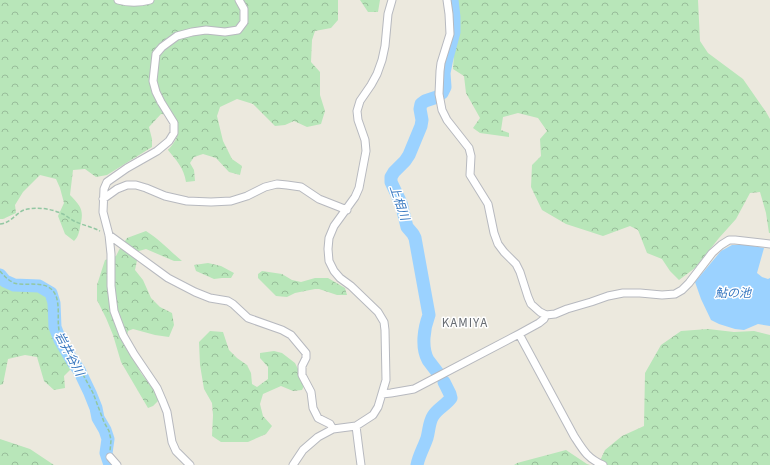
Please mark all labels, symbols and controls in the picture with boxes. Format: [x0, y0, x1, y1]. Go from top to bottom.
water label: 上相川 [385, 183, 414, 225]
water label: 鮎の池 [715, 285, 752, 302]
district label: KAMIYA [442, 314, 488, 332]
water label: 岩井谷川 [50, 329, 89, 381]

